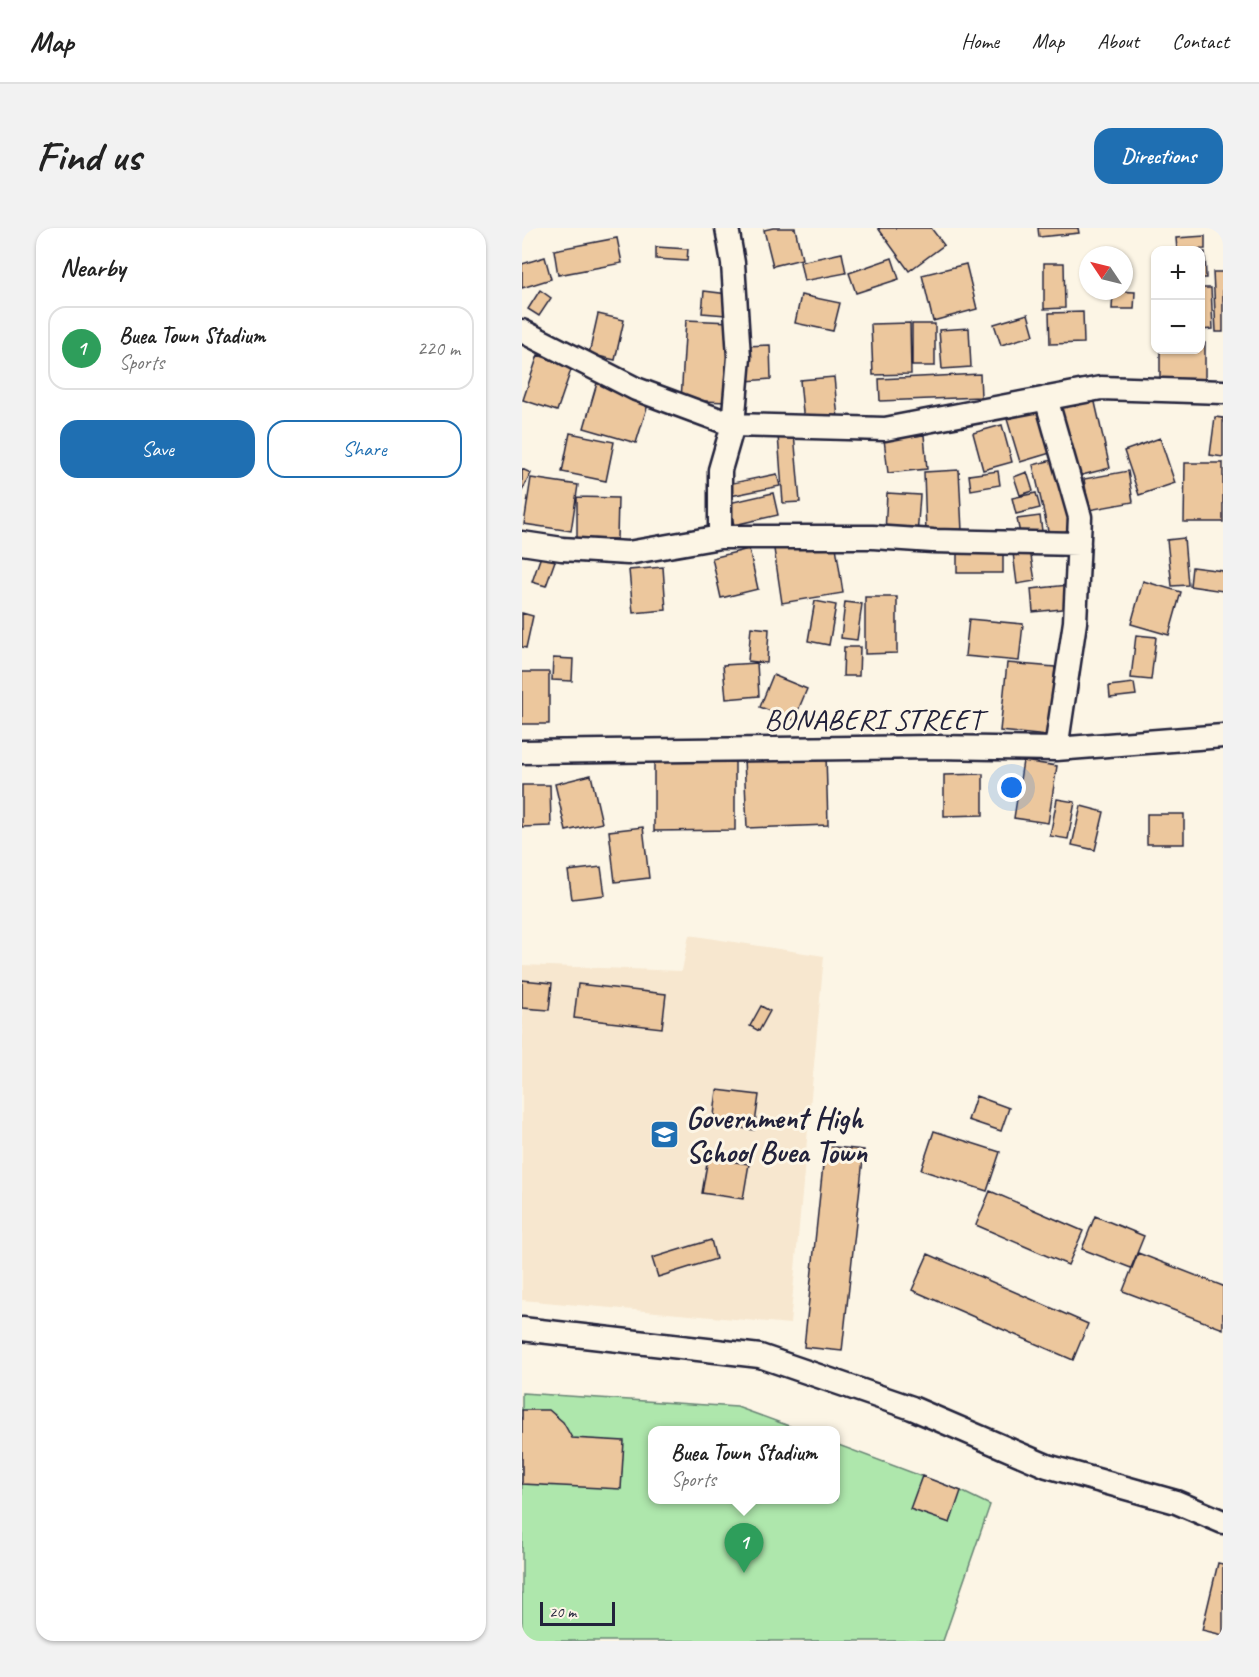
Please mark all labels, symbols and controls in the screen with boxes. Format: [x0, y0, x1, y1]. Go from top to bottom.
text: Map [30, 24, 73, 59]
text: Home [961, 28, 999, 54]
text: Map [1032, 28, 1064, 54]
text: About [1097, 28, 1139, 54]
text: Contact [1172, 28, 1229, 54]
button: Directions [1094, 128, 1223, 184]
text: Find us [36, 130, 141, 183]
north arrow [1079, 246, 1133, 300]
map controls [1151, 246, 1205, 354]
button: + [1151, 246, 1205, 300]
text: Nearby [60, 251, 125, 284]
button: − [1151, 300, 1205, 354]
text: Buea Town Stadium [119, 322, 265, 350]
text: 1 [77, 336, 86, 361]
text: 220 m [417, 336, 460, 361]
text: Sports [119, 350, 164, 375]
button: Save [60, 420, 255, 478]
button: Share [267, 420, 462, 478]
street label: BONABERI STREET [764, 700, 989, 738]
your location [997, 773, 1026, 802]
place label: Government High School Buea Town [686, 1099, 868, 1171]
school or university icon: Government High School Buea Town [649, 1119, 681, 1151]
popup [648, 1426, 840, 1504]
text: Buea Town Stadium [671, 1439, 817, 1467]
text: Sports [671, 1467, 716, 1492]
pin: 1 [724, 1524, 764, 1573]
scale bar [540, 1599, 615, 1626]
text: 20 m [549, 1602, 576, 1622]

